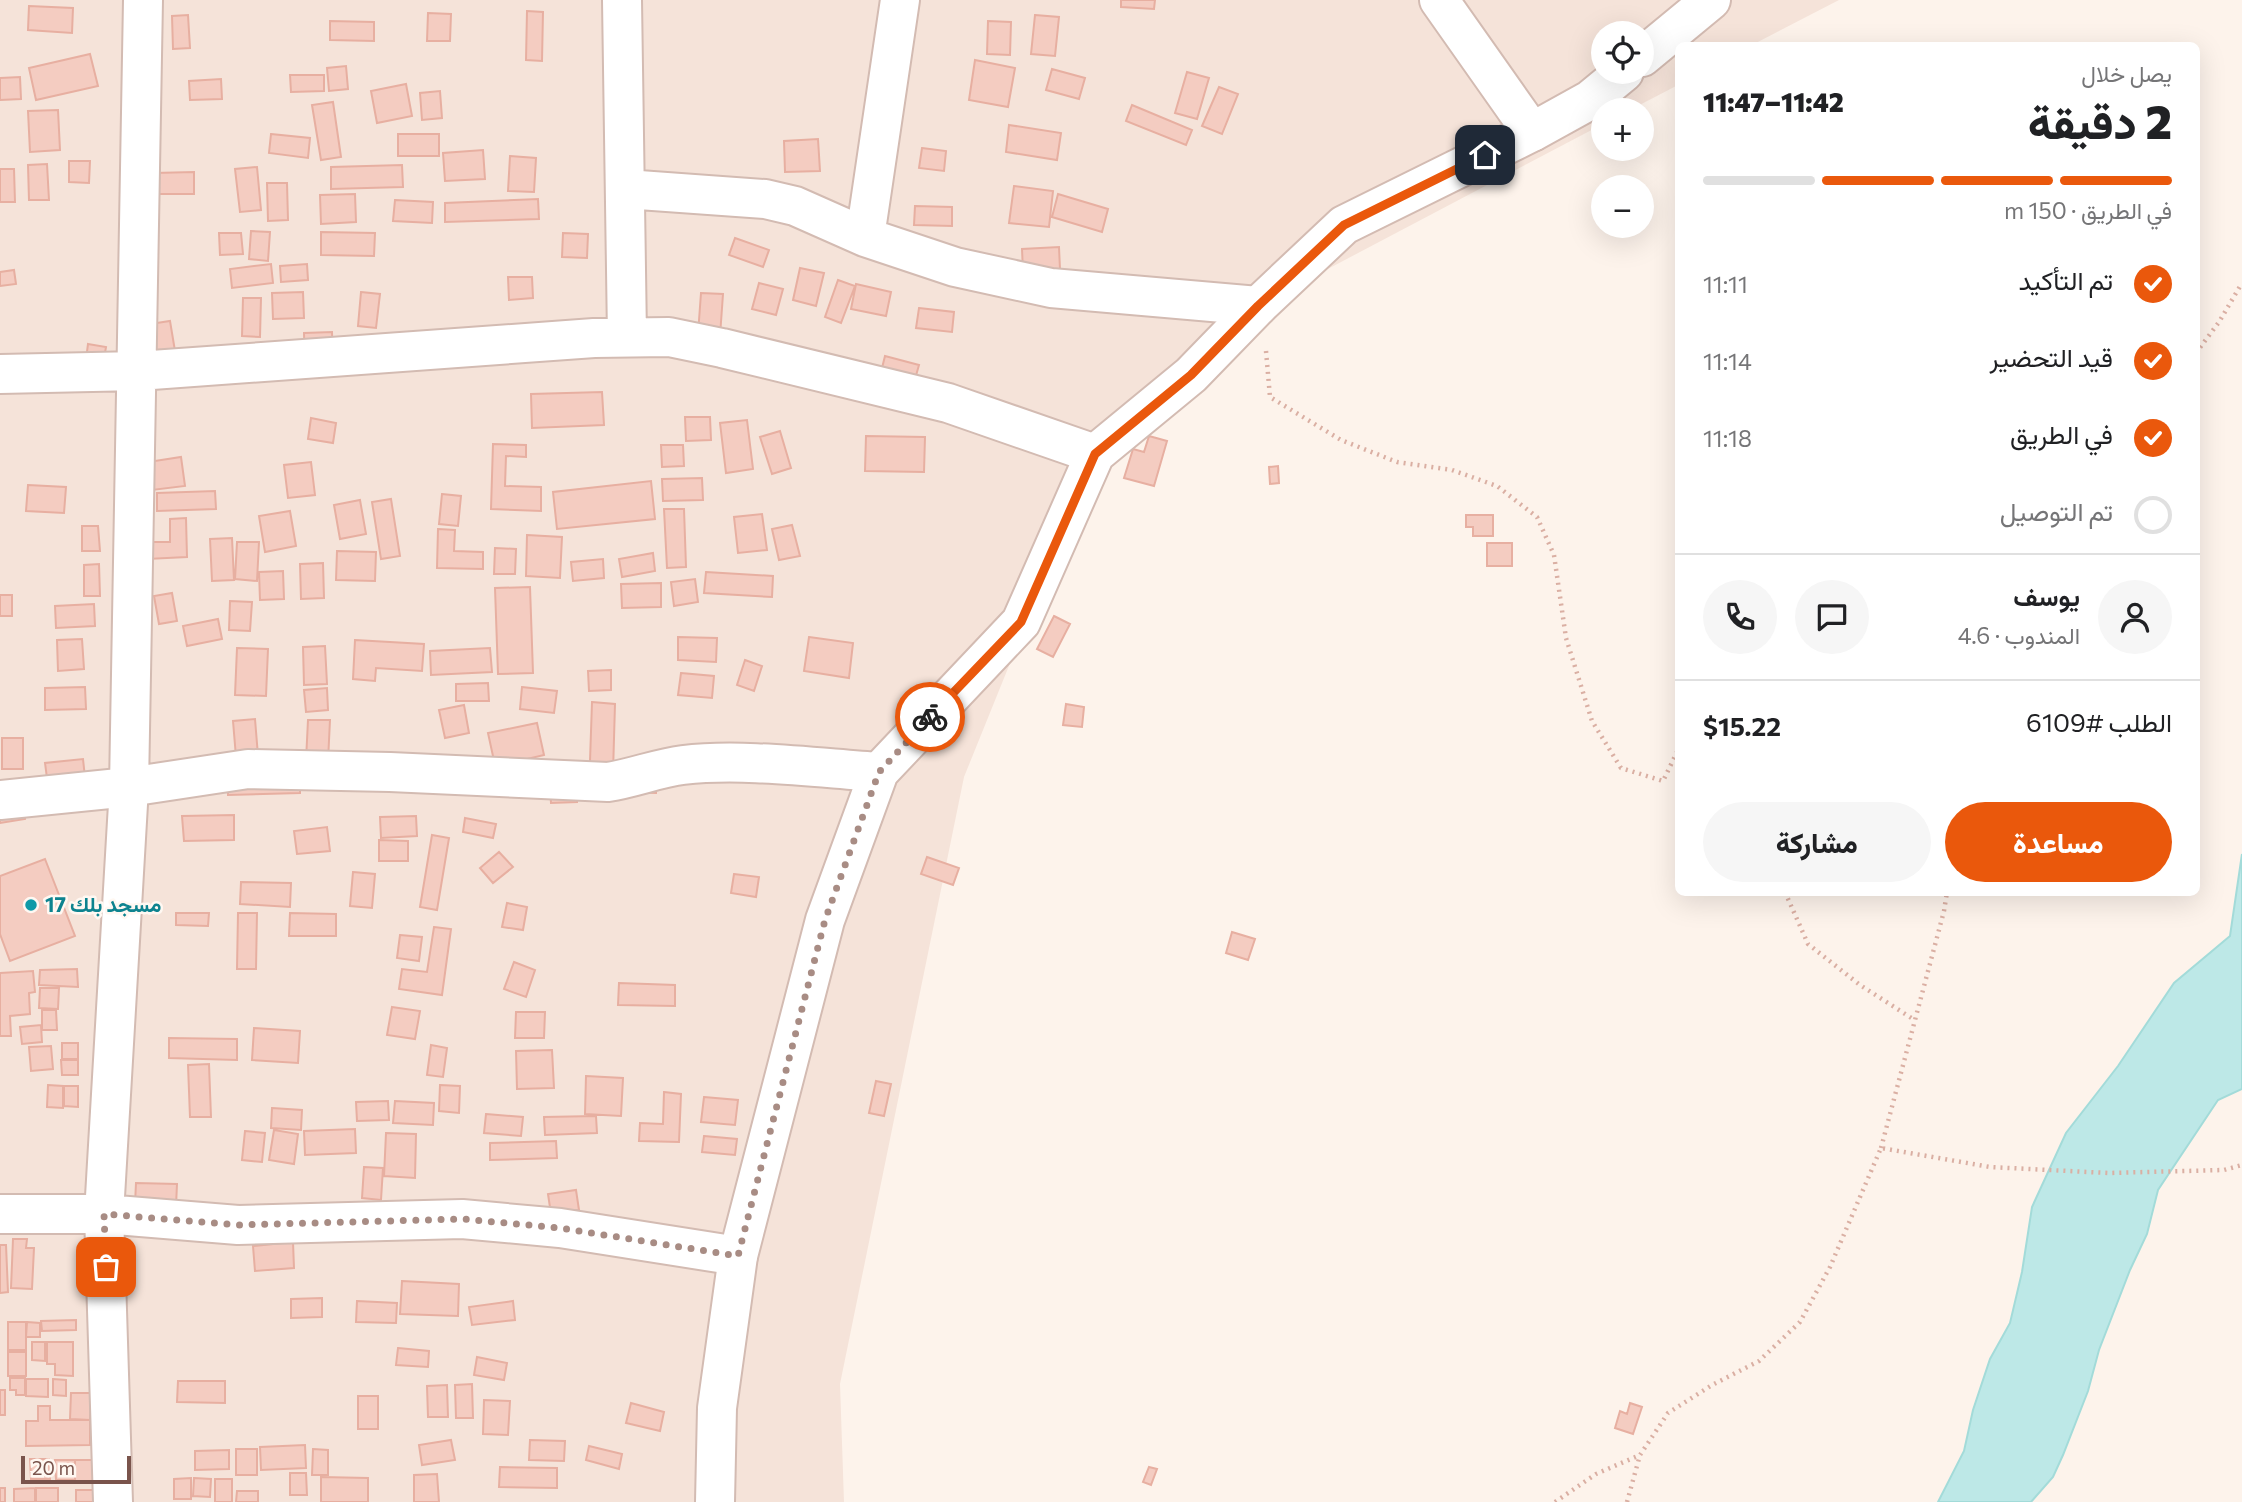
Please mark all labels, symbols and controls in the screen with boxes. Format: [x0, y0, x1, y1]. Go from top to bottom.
map controls [1591, 21, 1654, 238]
button: locate [1591, 21, 1654, 84]
text: يصل خلال [2081, 59, 2172, 87]
text: 11:42–11:47 [1703, 86, 1844, 117]
text: 2 دقيقة [2028, 92, 2172, 148]
button: + [1591, 98, 1654, 161]
pin [1455, 125, 1515, 185]
icon: home [1466, 136, 1504, 174]
button: − [1591, 175, 1654, 238]
text: في الطريق · 150 m [2004, 196, 2172, 224]
text: تم التأكيد [2018, 264, 2113, 295]
icon: check [2134, 265, 2172, 303]
text: 11:11 [1703, 270, 1748, 298]
text: قيد التحضير [1990, 341, 2113, 372]
icon: check [2134, 342, 2172, 380]
text: 11:14 [1703, 347, 1752, 375]
text: في الطريق [2010, 418, 2113, 449]
icon: check [2134, 419, 2172, 457]
text: 11:18 [1703, 424, 1752, 452]
text: تم التوصيل [2000, 495, 2113, 526]
button: phone [1703, 580, 1777, 654]
button: chat [1795, 580, 1869, 654]
text: يوسف [2013, 580, 2080, 611]
button: person [2098, 580, 2172, 654]
text: المندوب · 4.6 [1958, 621, 2080, 649]
courier [895, 682, 965, 752]
icon: bike [911, 698, 949, 736]
text: الطلب #6109 [2026, 706, 2172, 737]
text: $15.22 [1703, 710, 1781, 741]
button: مشاركة [1703, 802, 1931, 882]
button: مساعدة [1945, 802, 2172, 882]
place label: مسجد بلك 17 [45, 891, 161, 917]
marker: مسجد بلك 17 [23, 897, 39, 913]
pin [76, 1237, 136, 1297]
icon: bag [87, 1248, 125, 1286]
scale bar [21, 1453, 131, 1485]
text: 20 m [32, 1456, 75, 1479]

